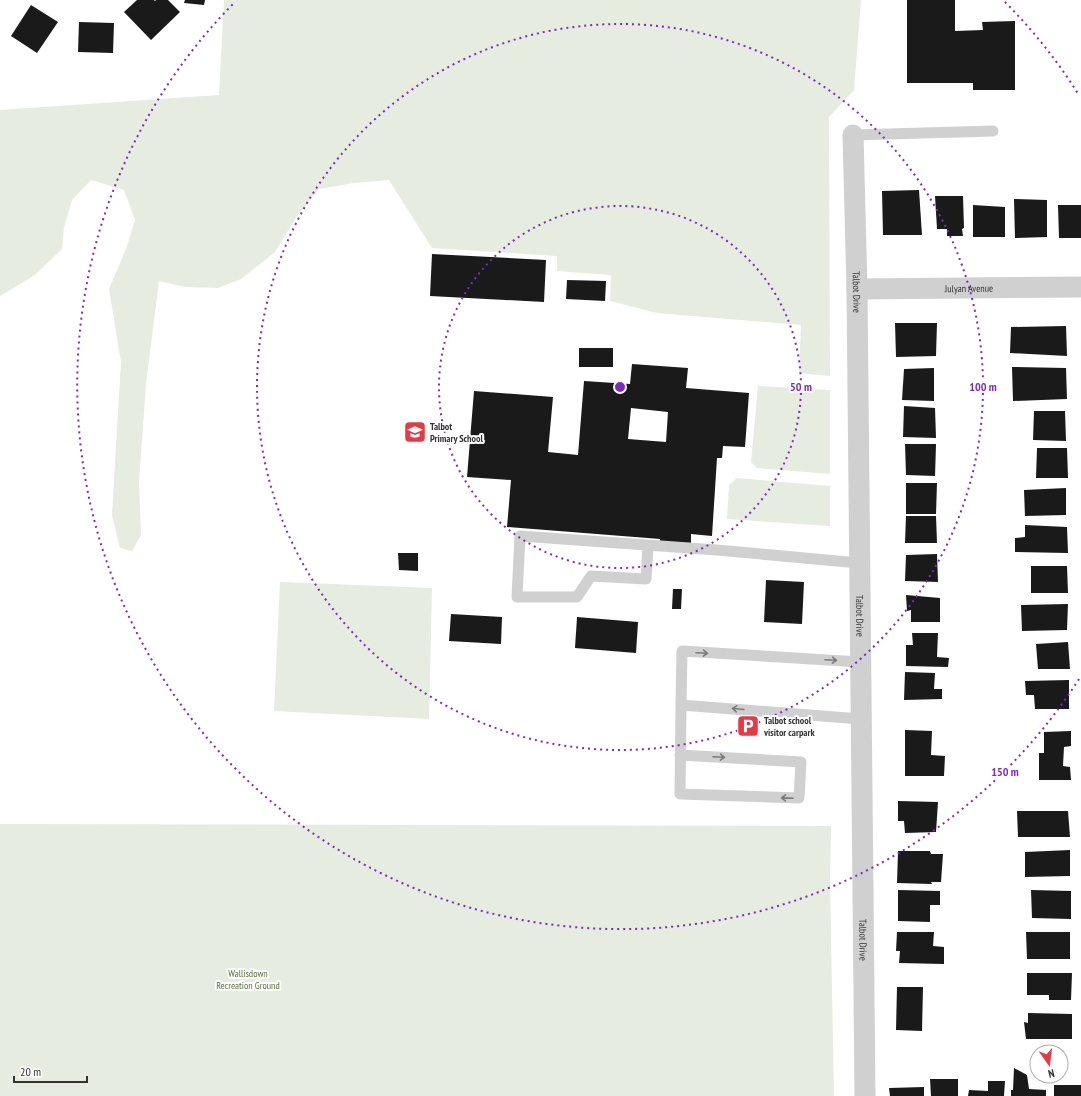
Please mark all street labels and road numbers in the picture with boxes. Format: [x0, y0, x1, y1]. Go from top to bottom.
street label: Talbot Drive [850, 271, 863, 313]
street label: Julyan Avenue [944, 282, 993, 295]
street label: Talbot Drive [853, 595, 866, 637]
street label: Talbot Drive [856, 919, 870, 961]

